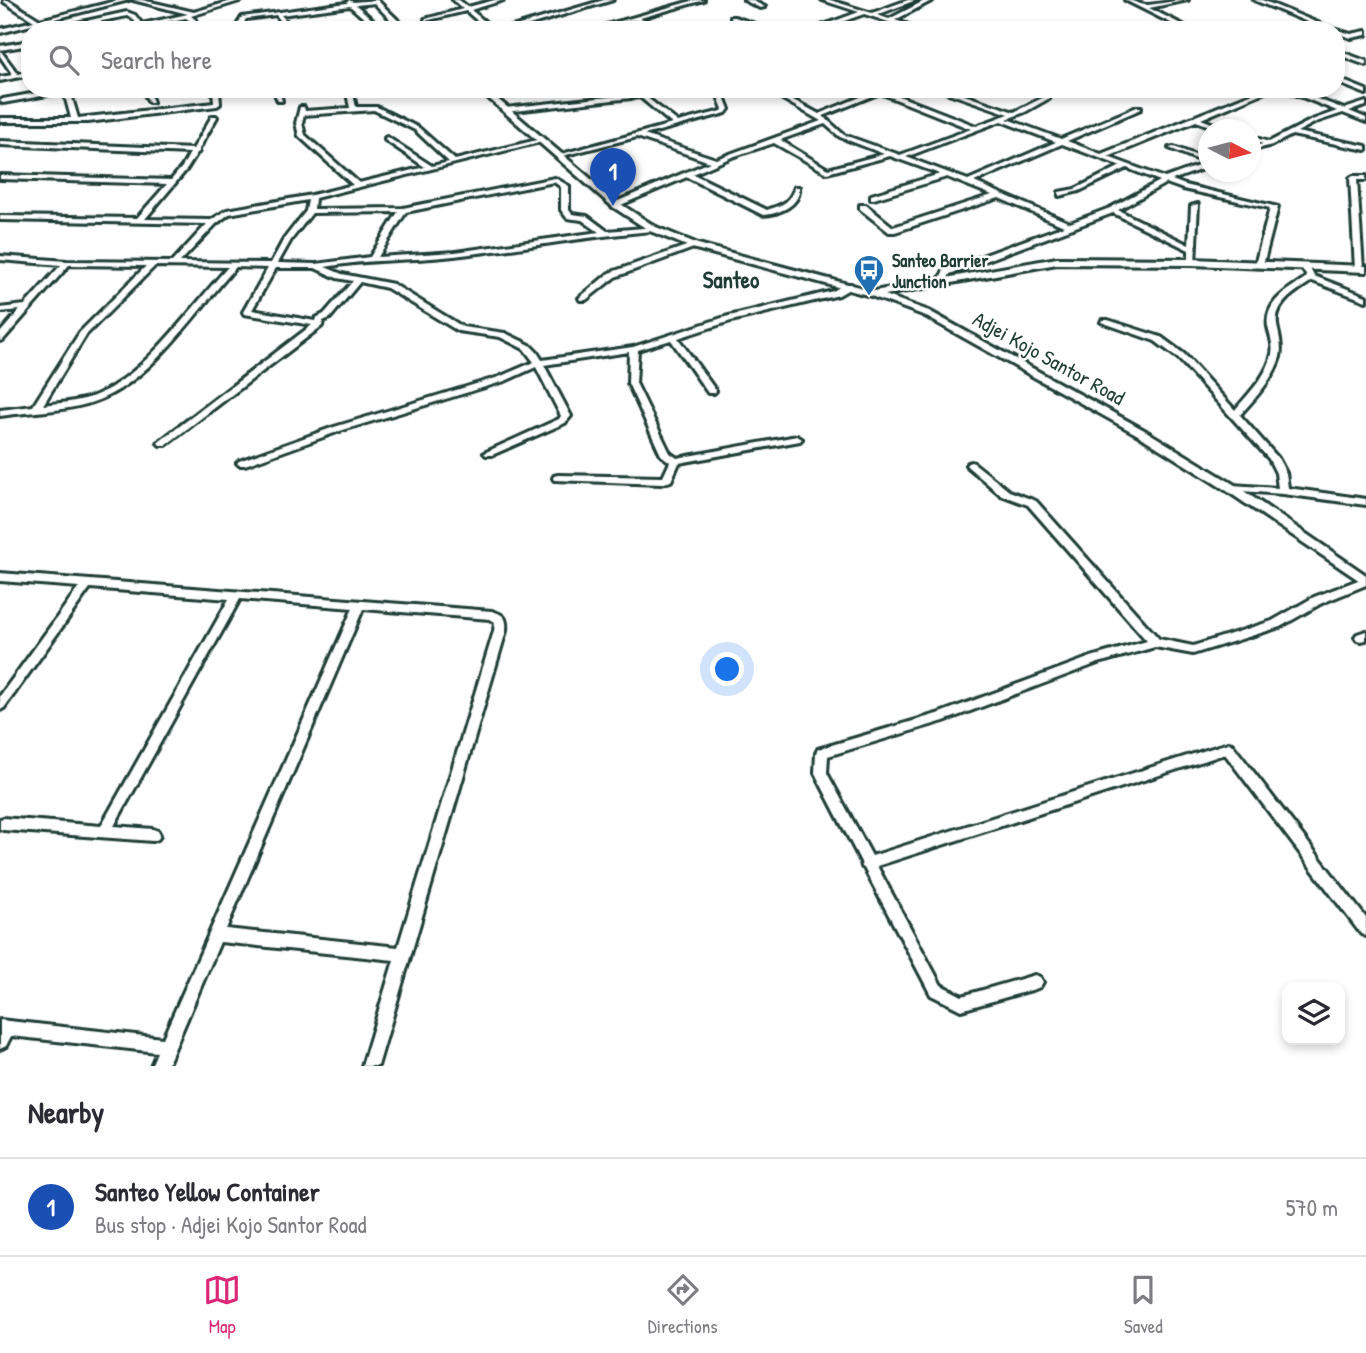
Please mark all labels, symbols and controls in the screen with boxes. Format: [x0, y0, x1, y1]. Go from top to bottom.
search box [21, 21, 1345, 98]
icon: search [45, 41, 83, 79]
text: Search here [101, 42, 212, 77]
north arrow [1198, 119, 1261, 182]
pin: 1 [590, 148, 636, 206]
place label: Santeo Barrier Junction [892, 248, 988, 294]
bus stop icon: Santeo Barrier Junction [852, 253, 886, 297]
district label: Santeo [703, 264, 760, 295]
street label: Adjei Kojo Santor Road [968, 304, 1130, 412]
your location [710, 652, 744, 686]
map controls [1282, 982, 1345, 1045]
button: layers [1282, 982, 1345, 1045]
text: Nearby [28, 1092, 104, 1132]
text: Santeo Yellow Container [95, 1174, 320, 1209]
text: 1 [47, 1192, 55, 1223]
text: 570 m [1286, 1192, 1338, 1223]
text: Bus stop · Adjei Kojo Santor Road [95, 1209, 367, 1240]
tab: Map [203, 1271, 241, 1339]
tab: Directions [648, 1271, 718, 1339]
tab: Saved [1124, 1271, 1163, 1339]

